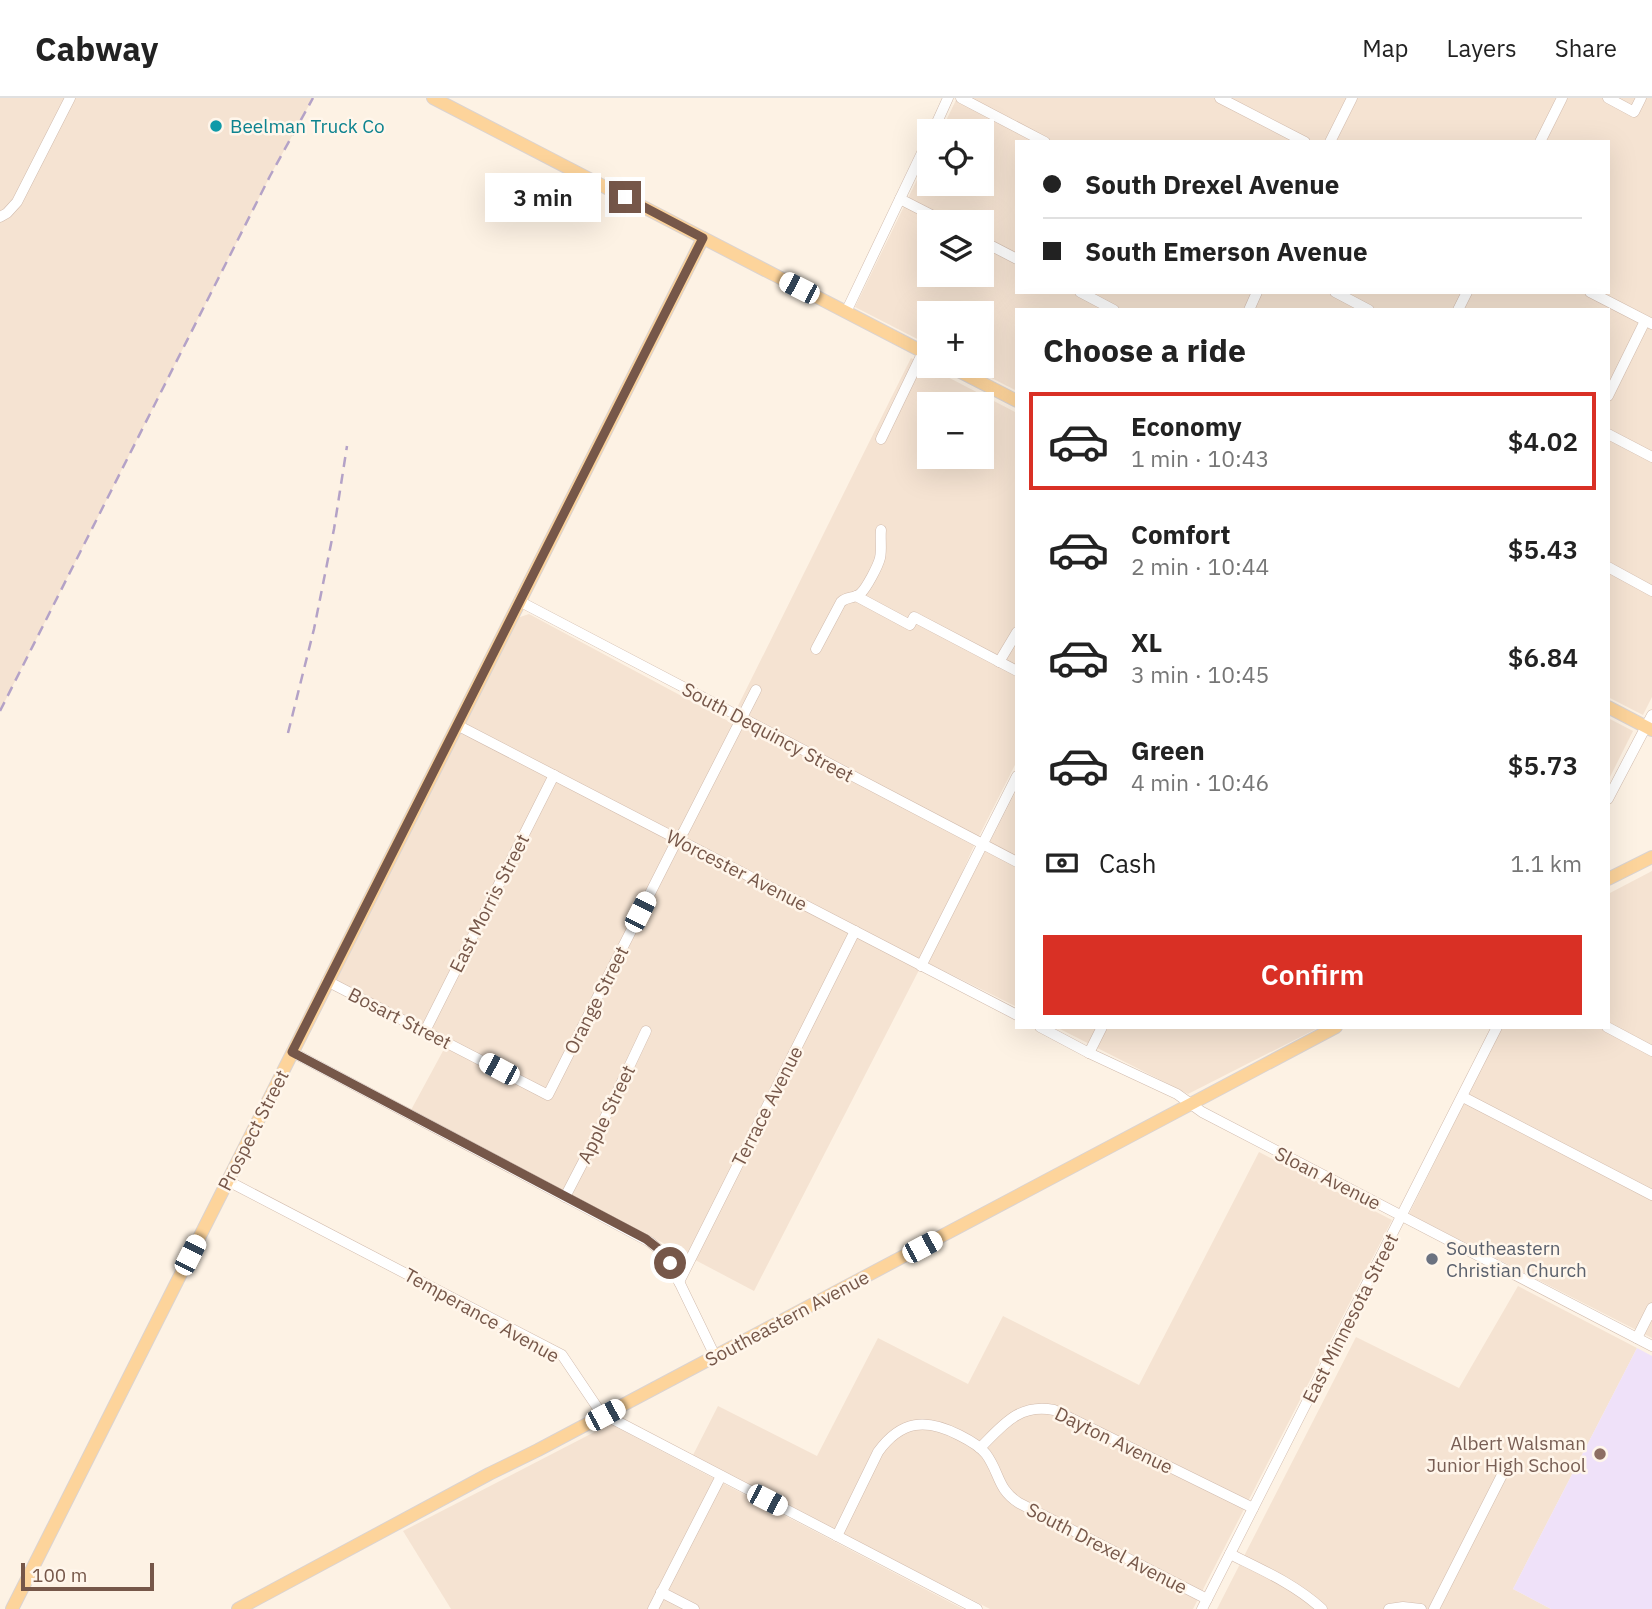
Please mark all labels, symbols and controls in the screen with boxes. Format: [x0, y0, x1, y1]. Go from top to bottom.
text: Cabway [35, 27, 158, 70]
text: Map [1362, 32, 1409, 64]
text: Layers [1447, 32, 1517, 64]
text: Share [1555, 32, 1617, 64]
place label: Beelman Truck Co [230, 114, 385, 138]
marker: Beelman Truck Co [208, 118, 224, 134]
map controls [917, 119, 994, 469]
button: locate [917, 119, 994, 196]
text: South Drexel Avenue [1085, 167, 1339, 201]
callout: 3 min [485, 172, 600, 222]
route end [609, 181, 641, 213]
text: 3 min [513, 182, 573, 212]
button: layers [917, 210, 994, 287]
text: South Emerson Avenue [1085, 234, 1368, 268]
car [776, 269, 823, 307]
button: + [917, 301, 994, 378]
text: Choose a ride [1043, 329, 1246, 371]
button: − [917, 392, 994, 469]
text: Economy [1131, 409, 1242, 443]
icon: car [1047, 410, 1110, 473]
text: $4.02 [1508, 424, 1578, 458]
text: 1 min · 10:43 [1131, 443, 1269, 473]
text: Comfort [1131, 517, 1230, 551]
icon: car [1047, 518, 1110, 581]
text: $5.43 [1508, 532, 1578, 566]
text: 2 min · 10:44 [1131, 551, 1269, 581]
text: XL [1131, 625, 1162, 659]
icon: car [1047, 626, 1110, 689]
text: $6.84 [1508, 640, 1578, 674]
text: 3 min · 10:45 [1131, 659, 1269, 689]
street label: South Dequincy Street [678, 677, 858, 787]
text: Green [1131, 733, 1205, 767]
icon: car [1047, 734, 1110, 797]
text: $5.73 [1508, 748, 1578, 782]
text: 4 min · 10:46 [1131, 767, 1269, 797]
street label: Worcester Avenue [662, 824, 812, 916]
street label: East Morris Street [444, 830, 534, 976]
icon: cash [1043, 844, 1081, 882]
text: Cash [1099, 846, 1156, 880]
text: 1.1 km [1511, 848, 1582, 878]
car [622, 889, 659, 935]
button: Confirm [1043, 935, 1582, 1015]
street label: Orange Street [558, 942, 634, 1058]
street label: Bosart Street [344, 982, 456, 1054]
street label: Terrace Avenue [726, 1042, 808, 1170]
car [476, 1050, 523, 1088]
street label: Apple Street [572, 1061, 640, 1167]
street label: Prospect Street [212, 1066, 294, 1194]
street label: Sloan Avenue [1271, 1141, 1385, 1215]
car [899, 1228, 946, 1266]
street label: East Minnesota Street [1297, 1229, 1403, 1407]
car [172, 1232, 209, 1278]
place label: Southeastern Christian Church [1446, 1236, 1587, 1282]
route start [654, 1247, 686, 1279]
marker: Southeastern Christian Church [1424, 1251, 1440, 1267]
street label: Temperance Avenue [400, 1262, 564, 1368]
street label: Southeastern Avenue [701, 1265, 873, 1371]
car [582, 1396, 629, 1434]
street label: Dayton Avenue [1051, 1401, 1177, 1479]
place label: Albert Walsman Junior High School [1427, 1431, 1586, 1477]
marker: Albert Walsman Junior High School [1592, 1446, 1608, 1462]
car [744, 1481, 791, 1519]
street label: South Drexel Avenue [1023, 1497, 1191, 1599]
scale bar [21, 1560, 154, 1592]
text: 100 m [32, 1563, 87, 1587]

